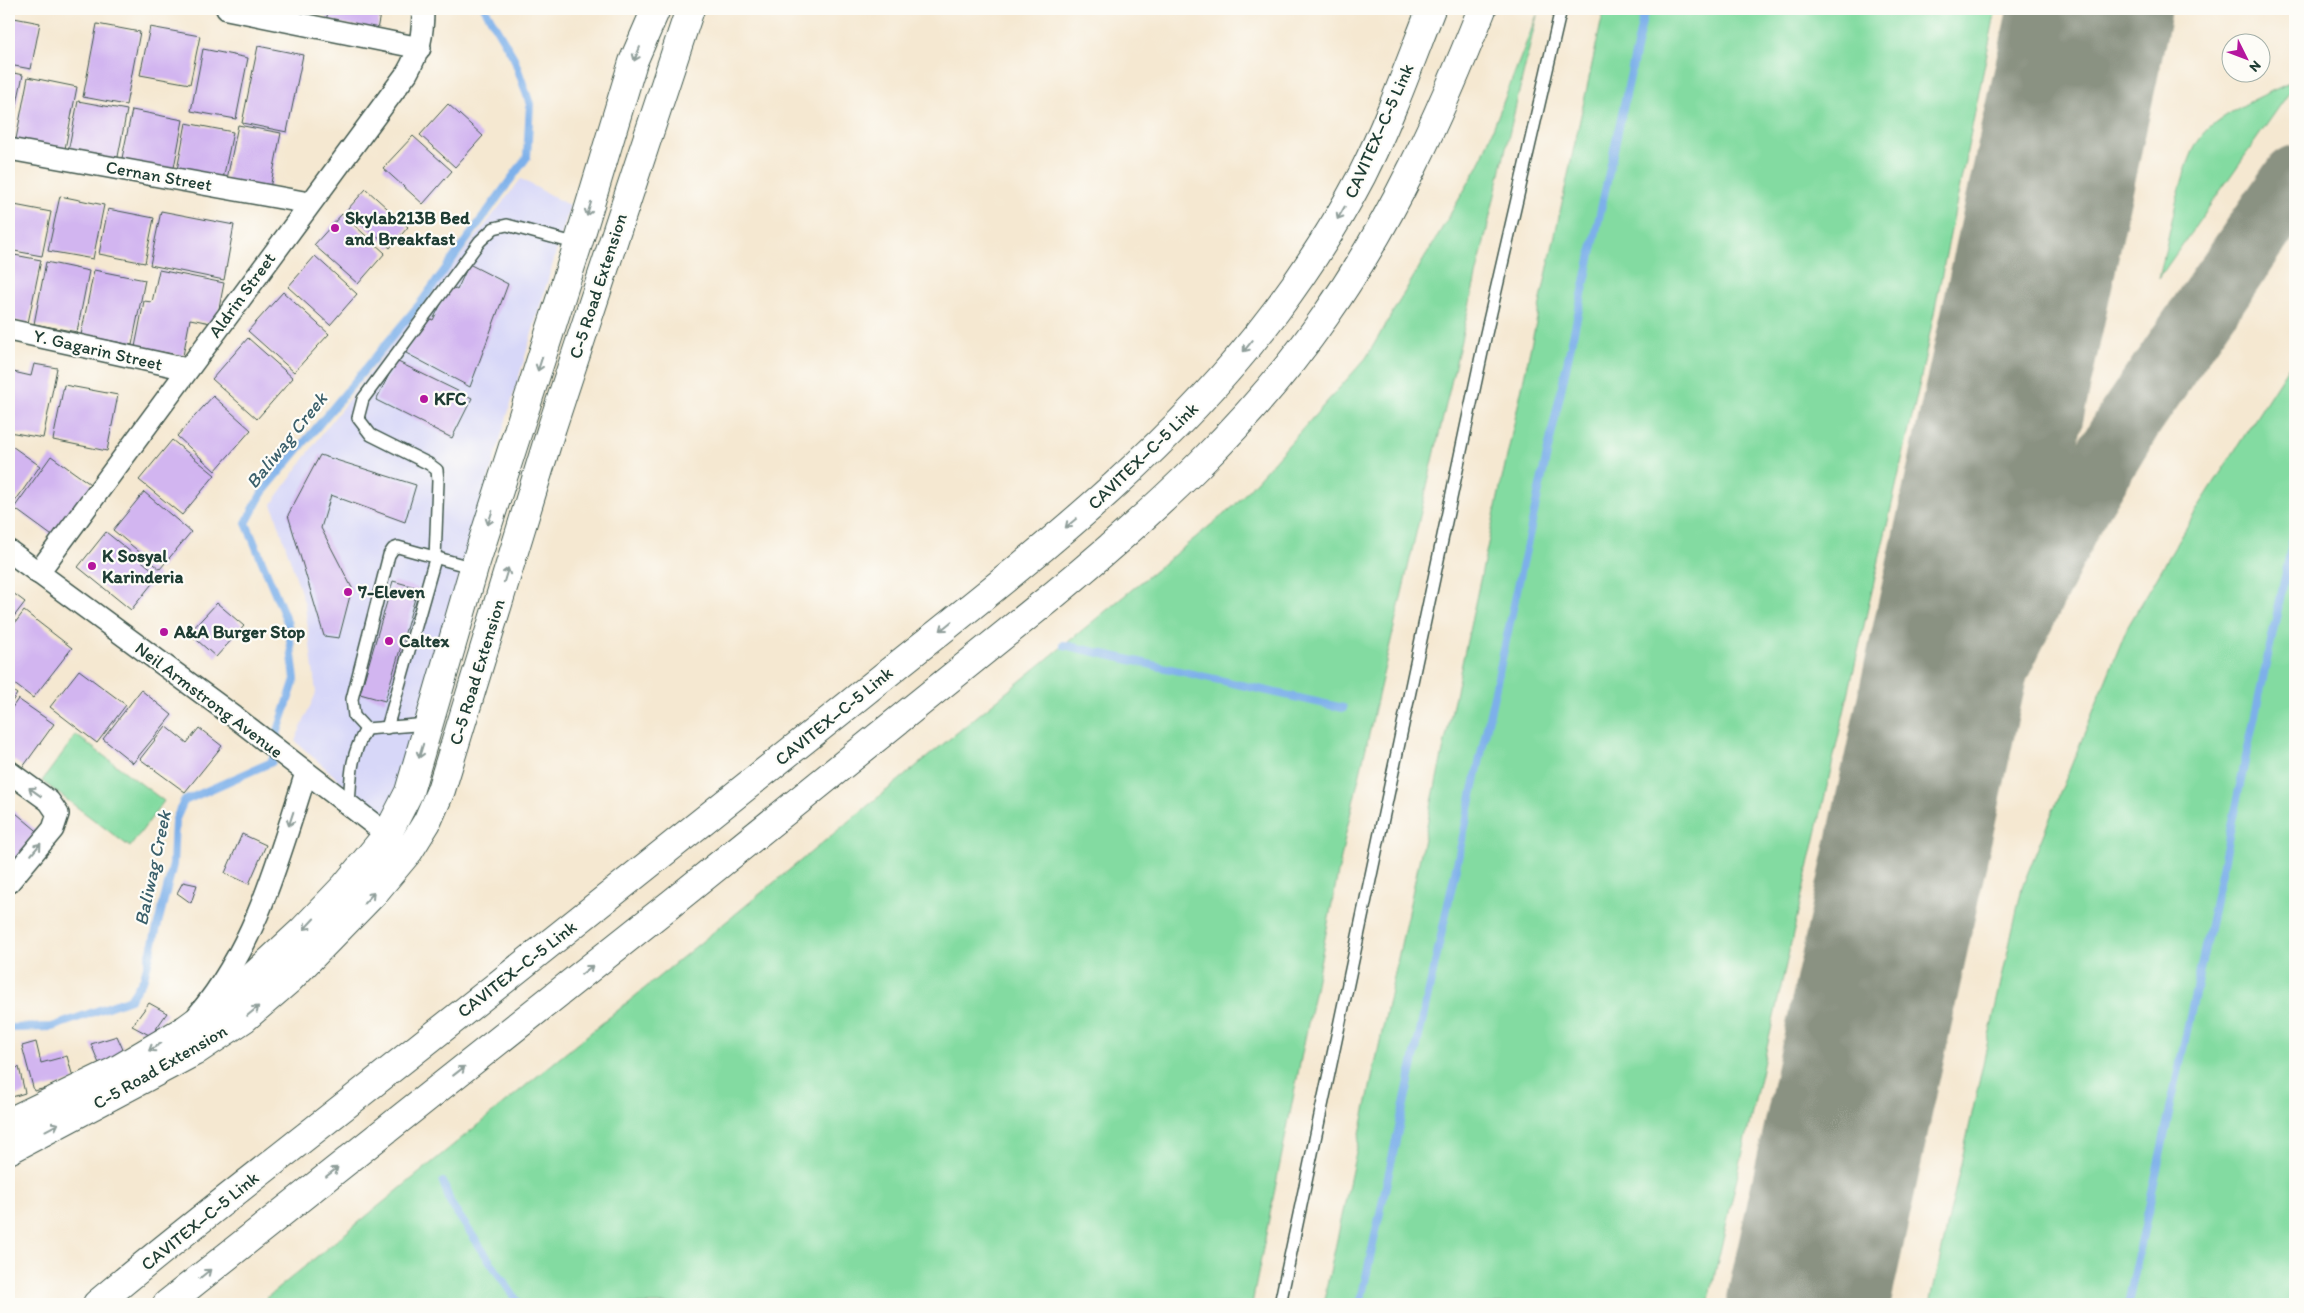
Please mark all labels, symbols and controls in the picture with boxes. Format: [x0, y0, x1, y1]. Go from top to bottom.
north arrow [2222, 32, 2272, 82]
one-way arrow [632, 46, 641, 61]
text: N [2246, 57, 2265, 76]
street label: CAVITEX–C-5 Link [1339, 60, 1419, 202]
street label: Cernan Street [104, 156, 214, 196]
one-way arrow [583, 201, 593, 217]
one-way arrow [1335, 206, 1345, 220]
place label: Skylab213B Bed and Breakfast [345, 207, 471, 250]
street label: C-5 Road Extension [564, 211, 632, 361]
marker: Skylab213B Bed and Breakfast [329, 222, 341, 234]
street label: Aldrin Street [204, 248, 280, 342]
street label: Y. Gagarin Street [31, 324, 165, 376]
one-way arrow [1242, 340, 1253, 353]
one-way arrow [534, 355, 544, 371]
water label: Baliwag Creek [241, 387, 333, 493]
place label: KFC [434, 388, 467, 410]
marker: KFC [418, 393, 430, 405]
street label: CAVITEX–C-5 Link [1083, 398, 1203, 514]
one-way arrow [485, 510, 494, 526]
one-way arrow [1065, 517, 1078, 529]
place label: K Sosyal Karinderia [102, 545, 183, 588]
marker: K Sosyal Karinderia [86, 560, 98, 572]
one-way arrow [502, 568, 512, 584]
place label: 7-Eleven [357, 581, 426, 603]
marker: 7-Eleven [342, 586, 354, 598]
street label: C-5 Road Extension [444, 596, 510, 748]
one-way arrow [940, 620, 953, 631]
place label: A&A Burger Stop [173, 621, 305, 643]
marker: A&A Burger Stop [158, 626, 170, 638]
place label: Caltex [399, 630, 450, 652]
marker: Caltex [383, 635, 395, 647]
street label: Neil Armstrong Avenue [131, 637, 287, 763]
street label: CAVITEX–C-5 Link [771, 662, 897, 770]
one-way arrow [416, 743, 426, 759]
one-way arrow [29, 786, 42, 797]
water label: Baliwag Creek [129, 807, 176, 928]
one-way arrow [286, 811, 295, 826]
one-way arrow [30, 843, 41, 856]
one-way arrow [363, 891, 375, 904]
street label: CAVITEX–C-5 Link [453, 916, 581, 1022]
one-way arrow [303, 918, 315, 931]
one-way arrow [580, 965, 593, 976]
one-way arrow [246, 1005, 259, 1017]
street label: C-5 Road Extension [89, 1020, 231, 1114]
one-way arrow [149, 1043, 163, 1053]
one-way arrow [452, 1066, 465, 1077]
one-way arrow [44, 1122, 59, 1131]
street label: CAVITEX–C-5 Link [137, 1167, 263, 1275]
one-way arrow [325, 1167, 338, 1178]
one-way arrow [198, 1268, 211, 1279]

